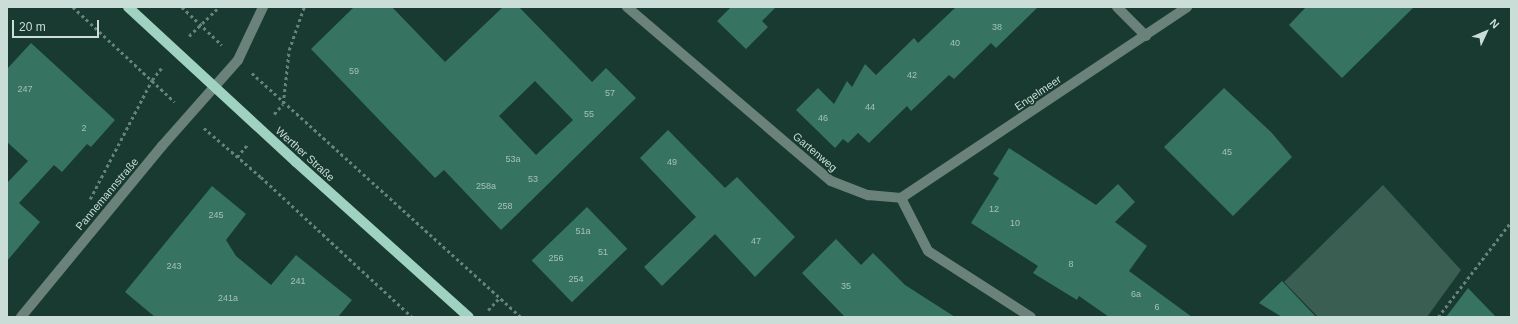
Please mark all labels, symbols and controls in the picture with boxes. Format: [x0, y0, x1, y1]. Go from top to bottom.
scale bar [14, 12, 101, 38]
north arrow [1466, 12, 1506, 52]
text: N [1488, 17, 1502, 31]
text: 20 m [19, 20, 46, 34]
house number: 38 [992, 22, 1002, 32]
house number: 40 [950, 38, 960, 48]
house number: 59 [349, 66, 359, 76]
house number: 42 [907, 70, 917, 80]
street label: Engelmeer [1012, 73, 1064, 113]
house number: 247 [17, 84, 33, 94]
house number: 57 [605, 88, 615, 98]
house number: 44 [865, 102, 875, 112]
house number: 55 [584, 109, 594, 119]
house number: 46 [818, 113, 828, 123]
house number: 2 [81, 123, 87, 133]
street label: Werther Straße [273, 124, 337, 184]
street label: Gartenweg [790, 130, 840, 174]
house number: 45 [1222, 147, 1232, 157]
house number: 53a [505, 154, 521, 164]
street label: Pannemannstraße [73, 155, 141, 233]
house number: 49 [667, 157, 677, 167]
house number: 53 [528, 174, 538, 184]
house number: 258a [476, 181, 496, 191]
house number: 258 [497, 201, 513, 211]
house number: 12 [989, 204, 999, 214]
house number: 245 [208, 210, 224, 220]
house number: 10 [1010, 218, 1020, 228]
house number: 51a [575, 226, 591, 236]
house number: 47 [751, 236, 761, 246]
house number: 51 [598, 247, 608, 257]
house number: 256 [548, 253, 564, 263]
house number: 8 [1068, 259, 1074, 269]
house number: 243 [166, 261, 182, 271]
house number: 254 [568, 274, 584, 284]
house number: 241 [290, 276, 306, 286]
house number: 35 [841, 281, 851, 291]
house number: 6a [1131, 289, 1141, 299]
house number: 241a [218, 293, 238, 303]
house number: 6 [1154, 302, 1160, 312]

